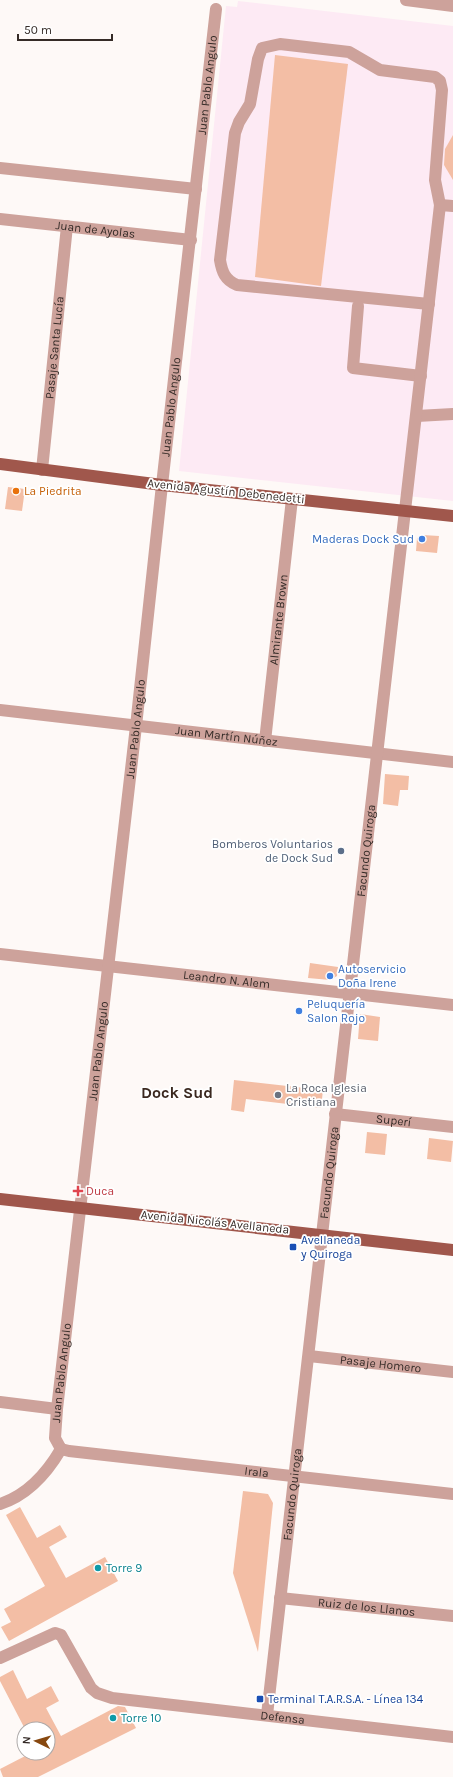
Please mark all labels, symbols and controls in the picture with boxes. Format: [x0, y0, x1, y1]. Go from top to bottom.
scale bar [18, 16, 112, 42]
text: 50 m [24, 23, 52, 37]
street label: Juan Pablo Angulo [195, 35, 220, 136]
street label: Juan de Ayolas [55, 218, 136, 241]
street label: Pasaje Santa Lucía [42, 296, 67, 400]
street label: Juan Pablo Angulo [158, 356, 183, 458]
street label: Avenida Agustín Debenedetti [147, 476, 305, 506]
place label: La Piedrita [24, 484, 82, 498]
marker: La Piedrita [11, 486, 21, 496]
place label: Maderas Dock Sud [312, 532, 414, 546]
marker: Maderas Dock Sud [417, 534, 427, 544]
street label: Almirante Brown [267, 574, 291, 666]
street label: Juan Pablo Angulo [123, 679, 148, 780]
street label: Juan Martín Núñez [175, 723, 279, 749]
street label: Facundo Quiroga [354, 804, 378, 898]
place label: Bomberos Voluntarios de Dock Sud [212, 837, 333, 865]
marker: Bomberos Voluntarios de Dock Sud [336, 846, 346, 856]
place label: Autoservicio Doña Irene [338, 962, 406, 990]
street label: Leandro N. Alem [182, 968, 271, 991]
marker: Autoservicio Doña Irene [325, 971, 335, 981]
place label: Peluquería Salon Rojo [307, 997, 365, 1025]
street label: Juan Pablo Angulo [86, 1000, 111, 1102]
marker: Peluquería Salon Rojo [294, 1006, 304, 1016]
place label: La Roca Iglesia Cristiana [286, 1081, 367, 1109]
district label: Dock Sud [141, 1083, 213, 1102]
marker: La Roca Iglesia Cristiana [273, 1090, 283, 1100]
street label: Superí [375, 1112, 413, 1129]
street label: Facundo Quiroga [317, 1126, 341, 1219]
place label: Duca [86, 1184, 114, 1198]
marker: Duca [73, 1186, 83, 1196]
street label: Avenida Nicolás Avellaneda [140, 1207, 290, 1237]
place label: Avellaneda y Quiroga [300, 1233, 360, 1261]
marker: Avellaneda y Quiroga [288, 1242, 298, 1252]
street label: Juan Pablo Angulo [49, 1322, 74, 1423]
street label: Pasaje Homero [339, 1352, 422, 1375]
street label: Facundo Quiroga [280, 1448, 305, 1541]
street label: Irala [244, 1464, 269, 1480]
place label: Torre 9 [106, 1561, 142, 1575]
marker: Torre 9 [93, 1563, 103, 1573]
street label: Ruiz de los Llanos [317, 1595, 416, 1619]
place label: Terminal T.A.R.S.A. - Línea 134 [268, 1692, 424, 1706]
marker: Terminal T.A.R.S.A. - Línea 134 [255, 1694, 265, 1704]
street label: Defensa [260, 1708, 306, 1727]
place label: Torre 10 [121, 1711, 161, 1725]
marker: Torre 10 [108, 1713, 118, 1723]
north arrow [16, 1721, 56, 1761]
text: N [20, 1736, 33, 1745]

